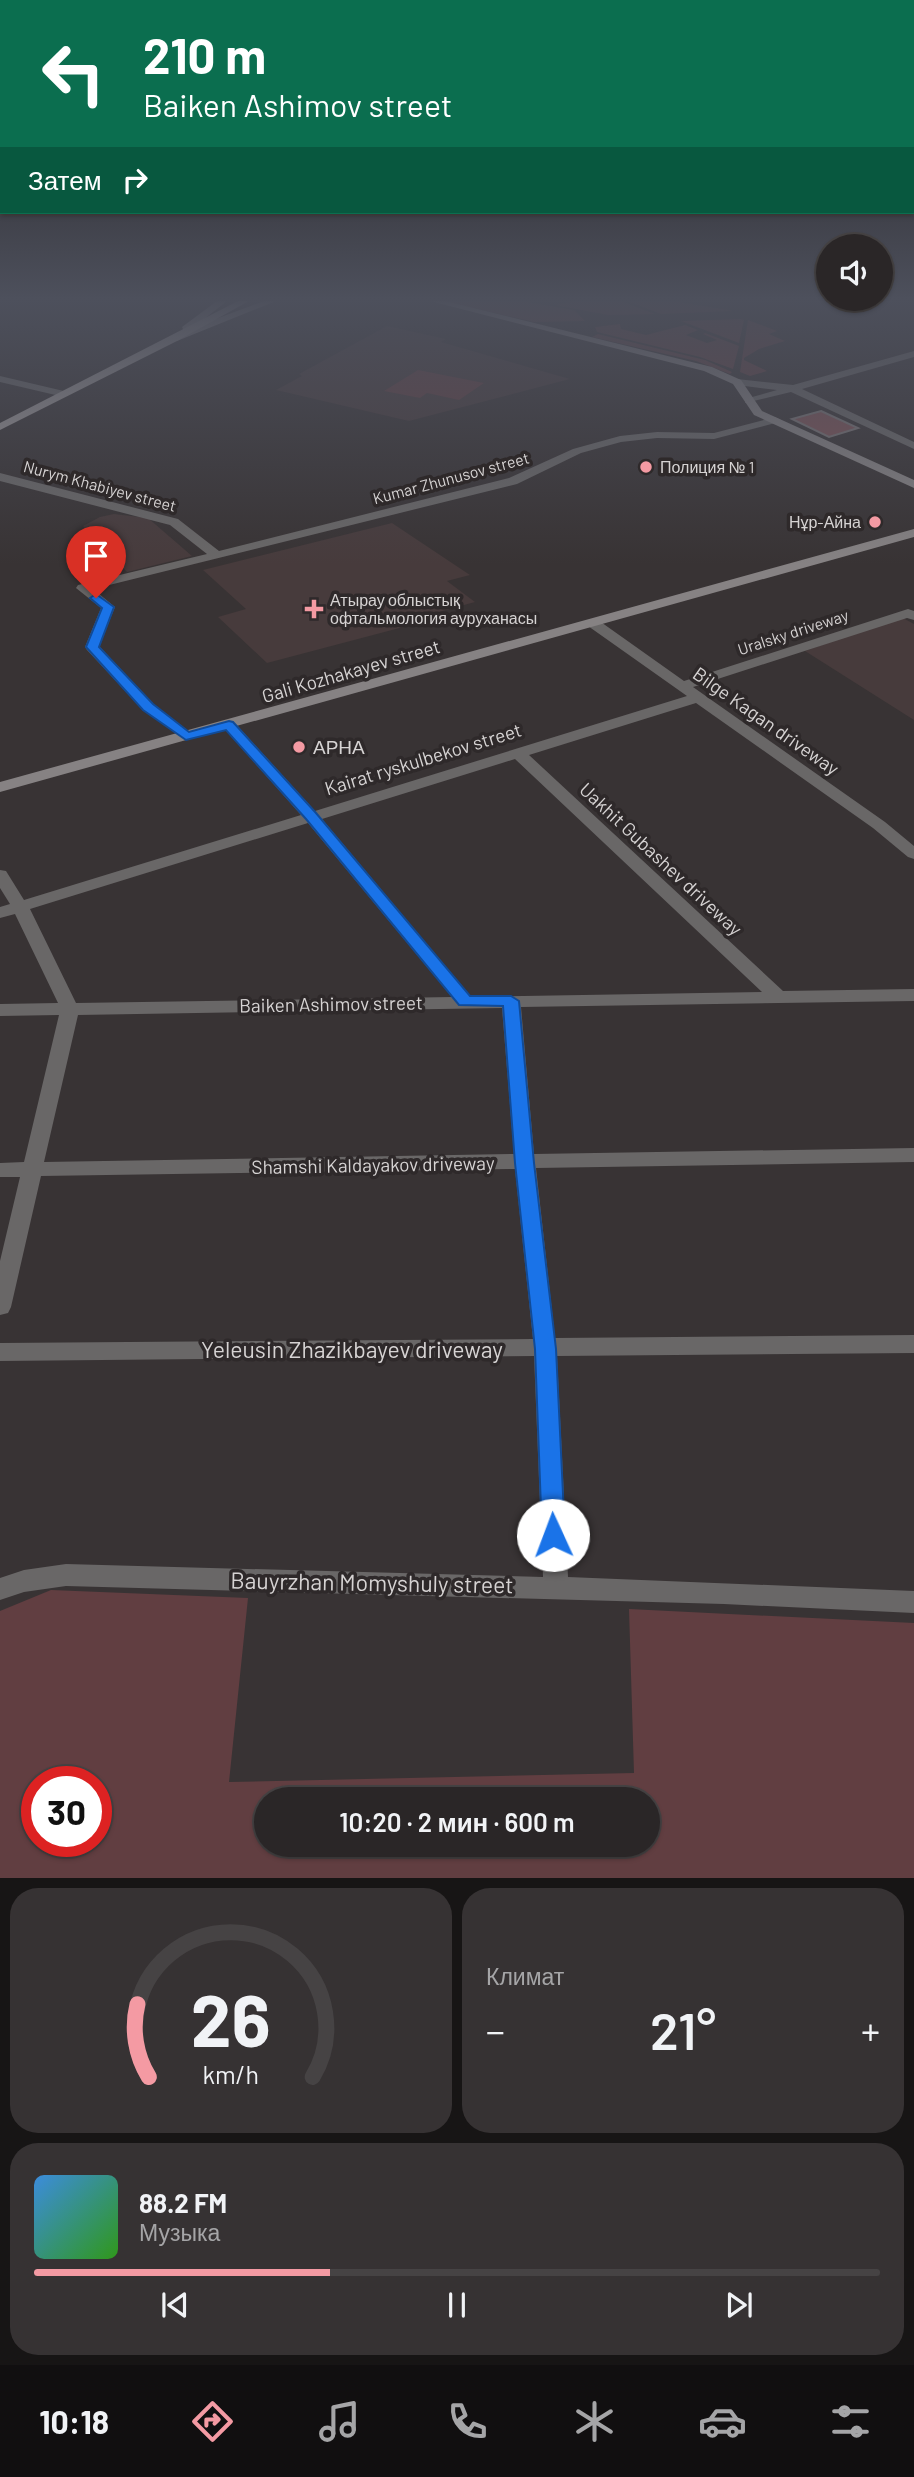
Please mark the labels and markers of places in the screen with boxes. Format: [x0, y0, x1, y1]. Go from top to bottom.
place label: Полиция № 1 [660, 457, 754, 476]
marker: Полиция № 1 [638, 459, 654, 475]
place label: Нұр-Айна [789, 512, 861, 531]
marker: Нұр-Айна [867, 514, 883, 530]
pin [66, 526, 126, 598]
place label: Атырау облыстық офтальмология ауруханасы [330, 590, 537, 627]
marker: Атырау облыстық офтальмология ауруханасы [304, 599, 324, 619]
place label: АРНА [313, 735, 365, 758]
marker: АРНА [291, 739, 307, 755]

